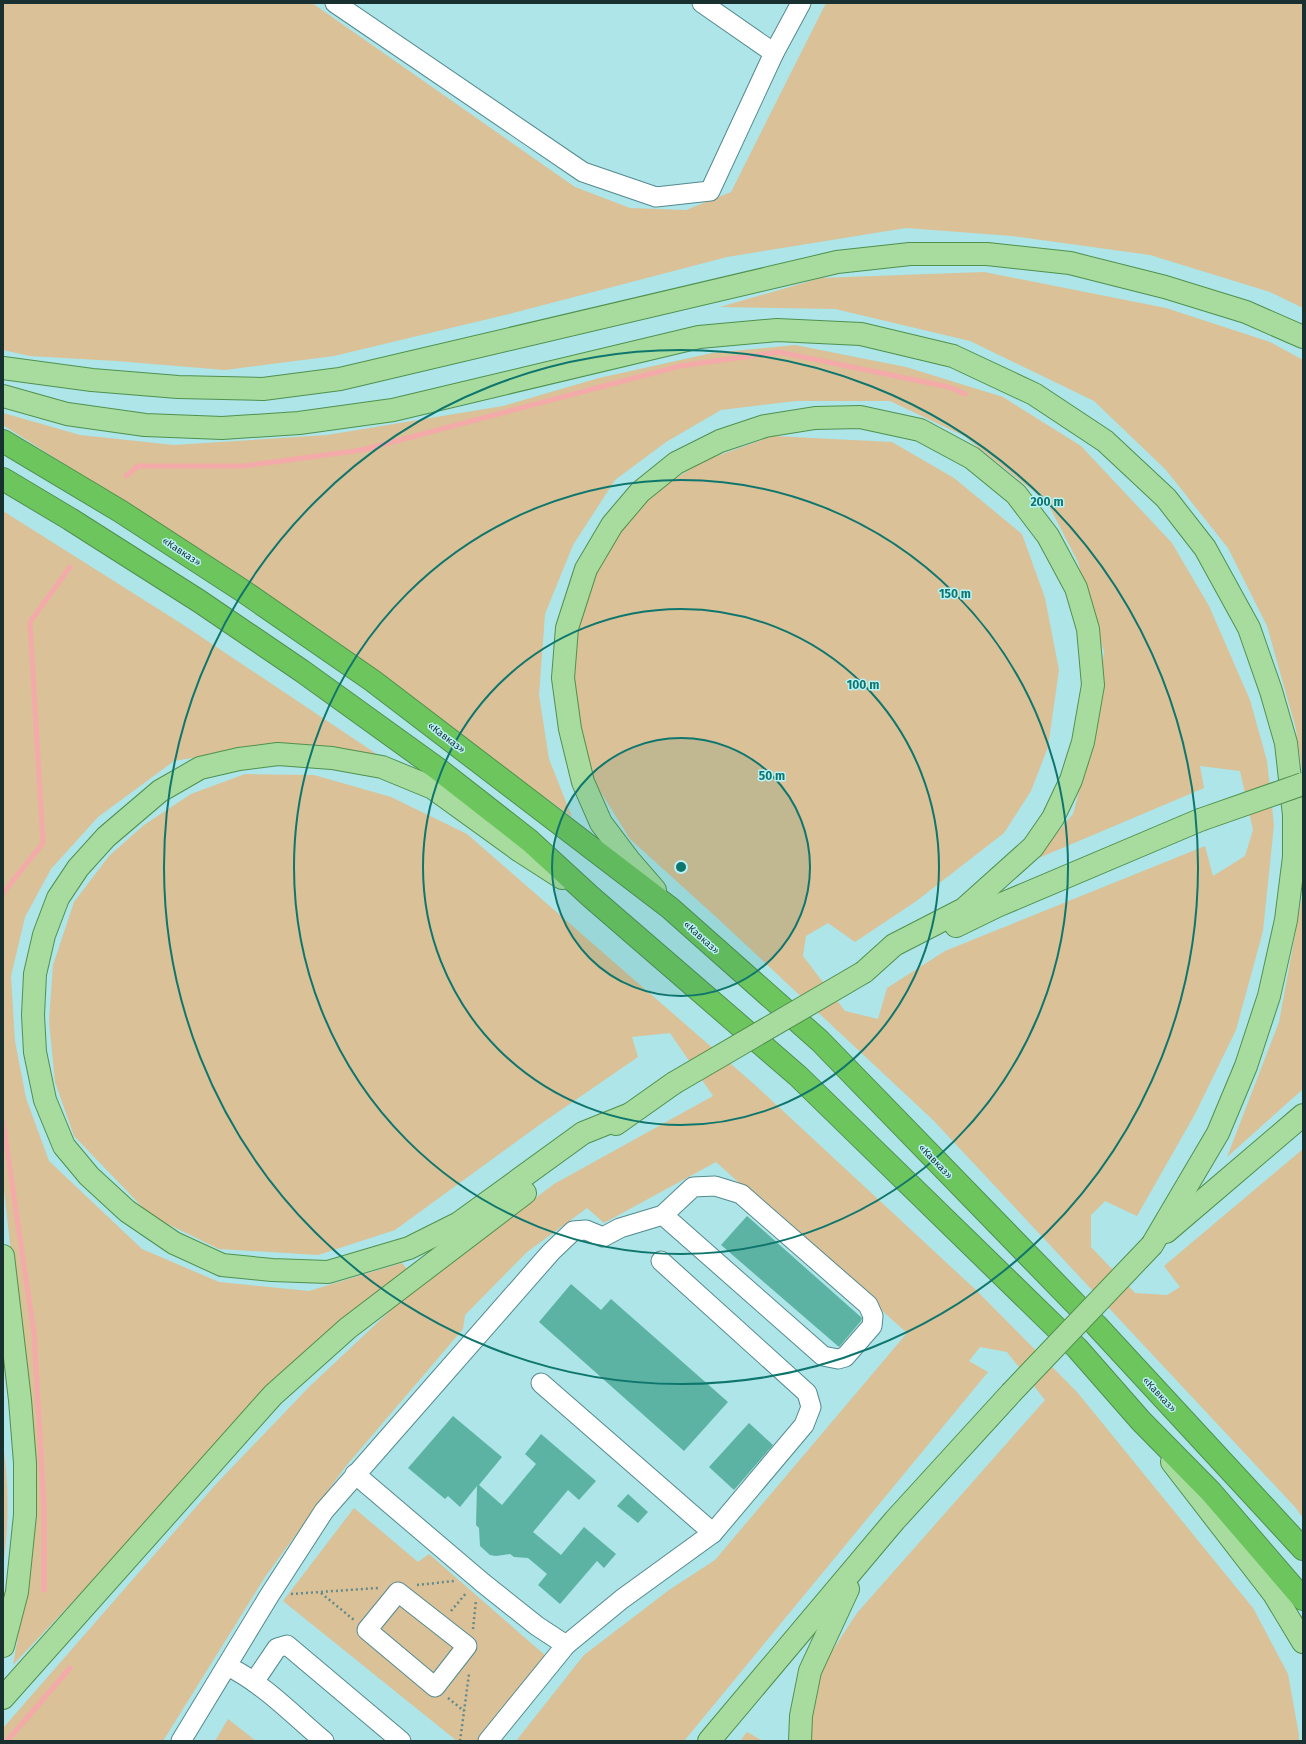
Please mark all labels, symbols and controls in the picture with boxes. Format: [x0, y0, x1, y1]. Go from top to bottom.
text: 200 m [1030, 495, 1064, 509]
street label: «Кавказ» [160, 535, 203, 569]
text: 150 m [939, 587, 971, 601]
text: 100 m [847, 678, 879, 692]
street label: «Кавказ» [425, 720, 468, 756]
text: 50 m [759, 769, 785, 783]
centre of rings [674, 860, 688, 874]
street label: «Кавказ» [681, 919, 722, 957]
street label: «Кавказ» [916, 1142, 955, 1182]
street label: «Кавказ» [1140, 1375, 1179, 1415]

